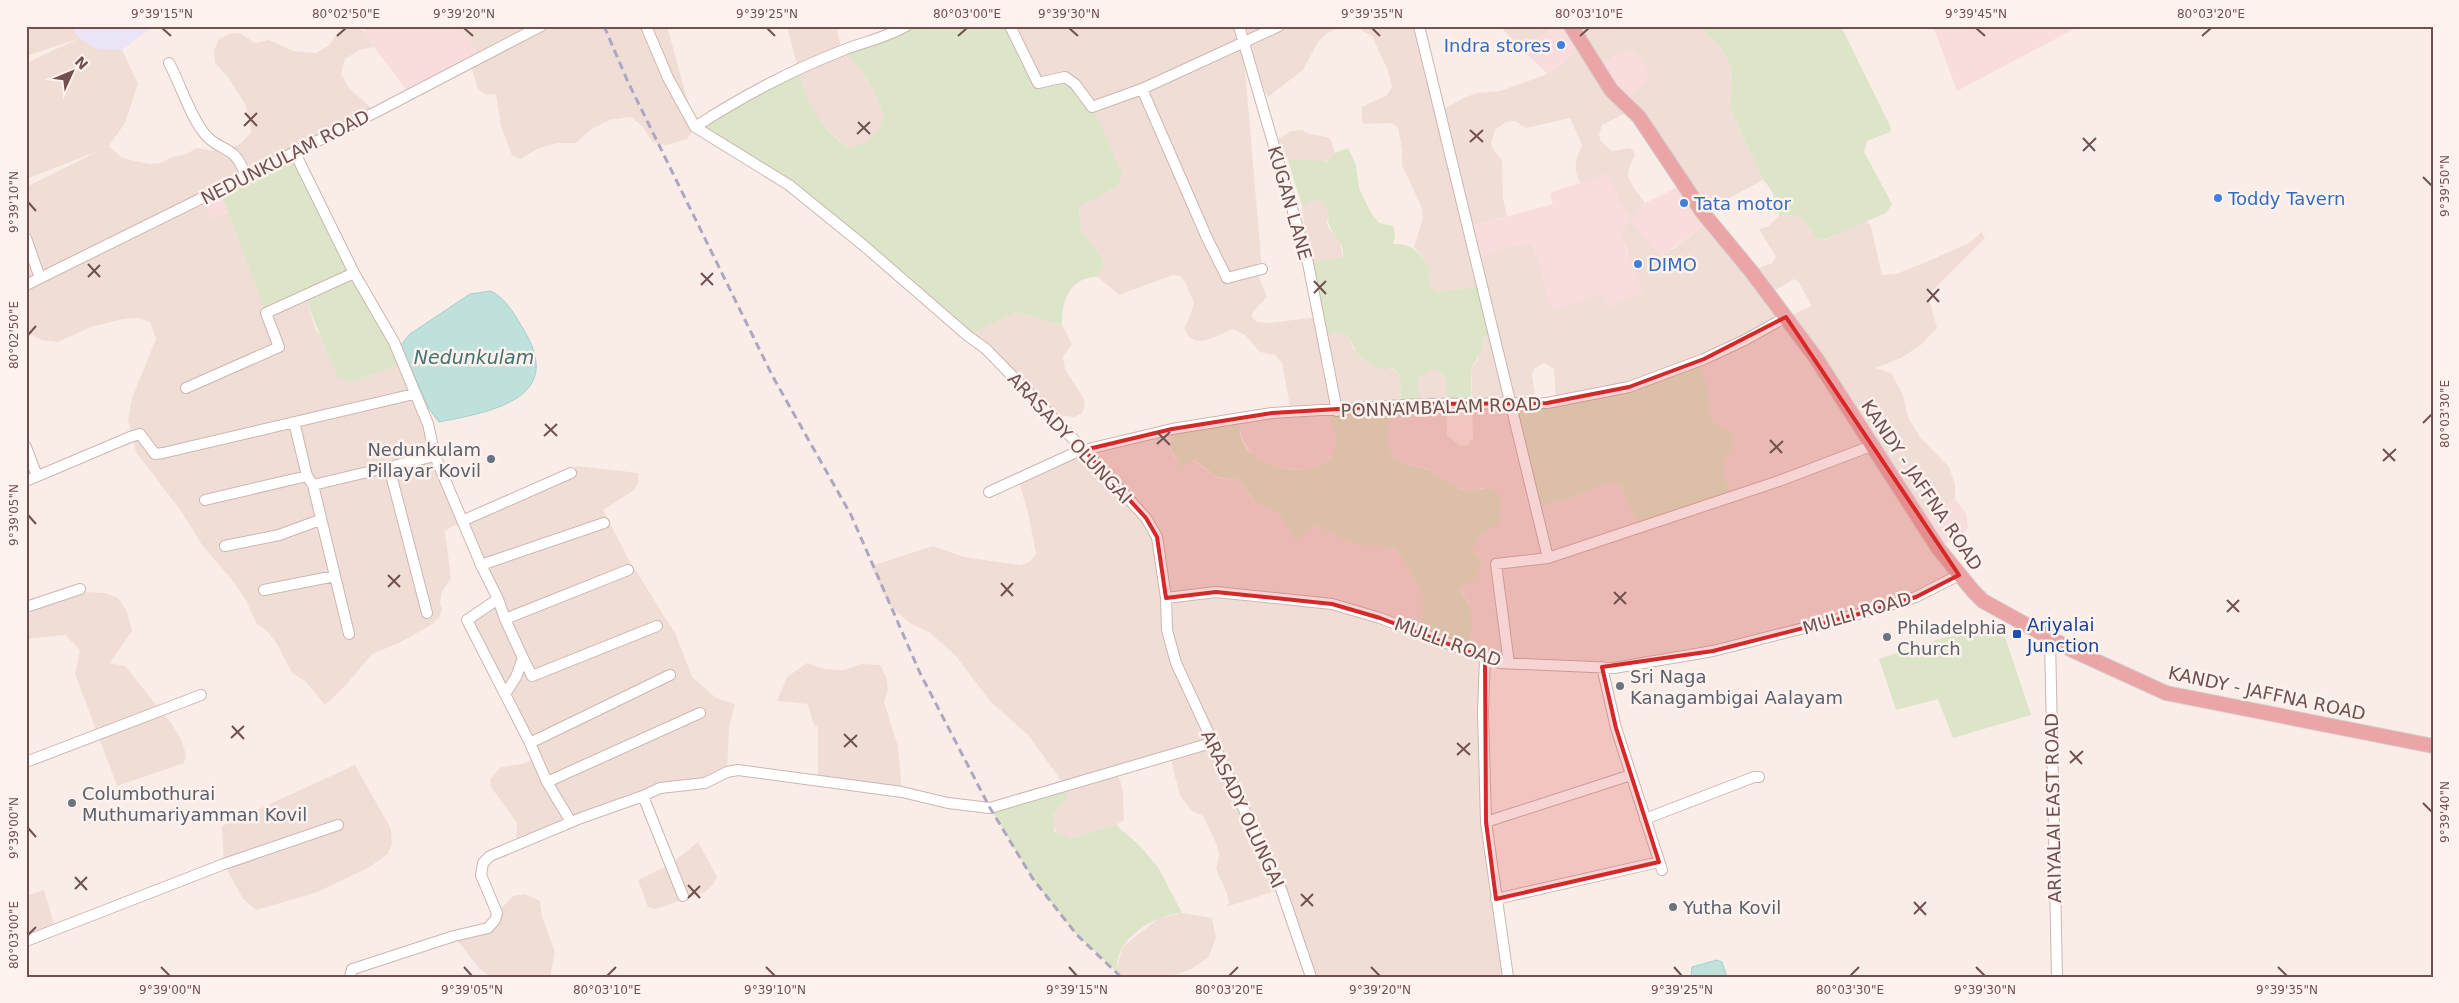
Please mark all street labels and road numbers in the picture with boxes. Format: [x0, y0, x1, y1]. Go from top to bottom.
street label: NEDUNKULAM ROAD [197, 105, 373, 209]
street label: KUGAN LANE [1264, 144, 1316, 262]
street label: ARASADY OLUNGAI [1004, 368, 1136, 508]
street label: PONNAMBALAM ROAD [1340, 393, 1542, 421]
street label: KANDY - JAFFNA ROAD [1857, 396, 1987, 574]
street label: MULLI ROAD [1800, 587, 1914, 639]
street label: MULLI ROAD [1392, 613, 1504, 671]
street label: KANDY - JAFFNA ROAD [2166, 662, 2368, 724]
street label: ARIYALAI EAST ROAD [2041, 713, 2065, 903]
street label: ARASADY OLUNGAI [1197, 727, 1289, 891]

